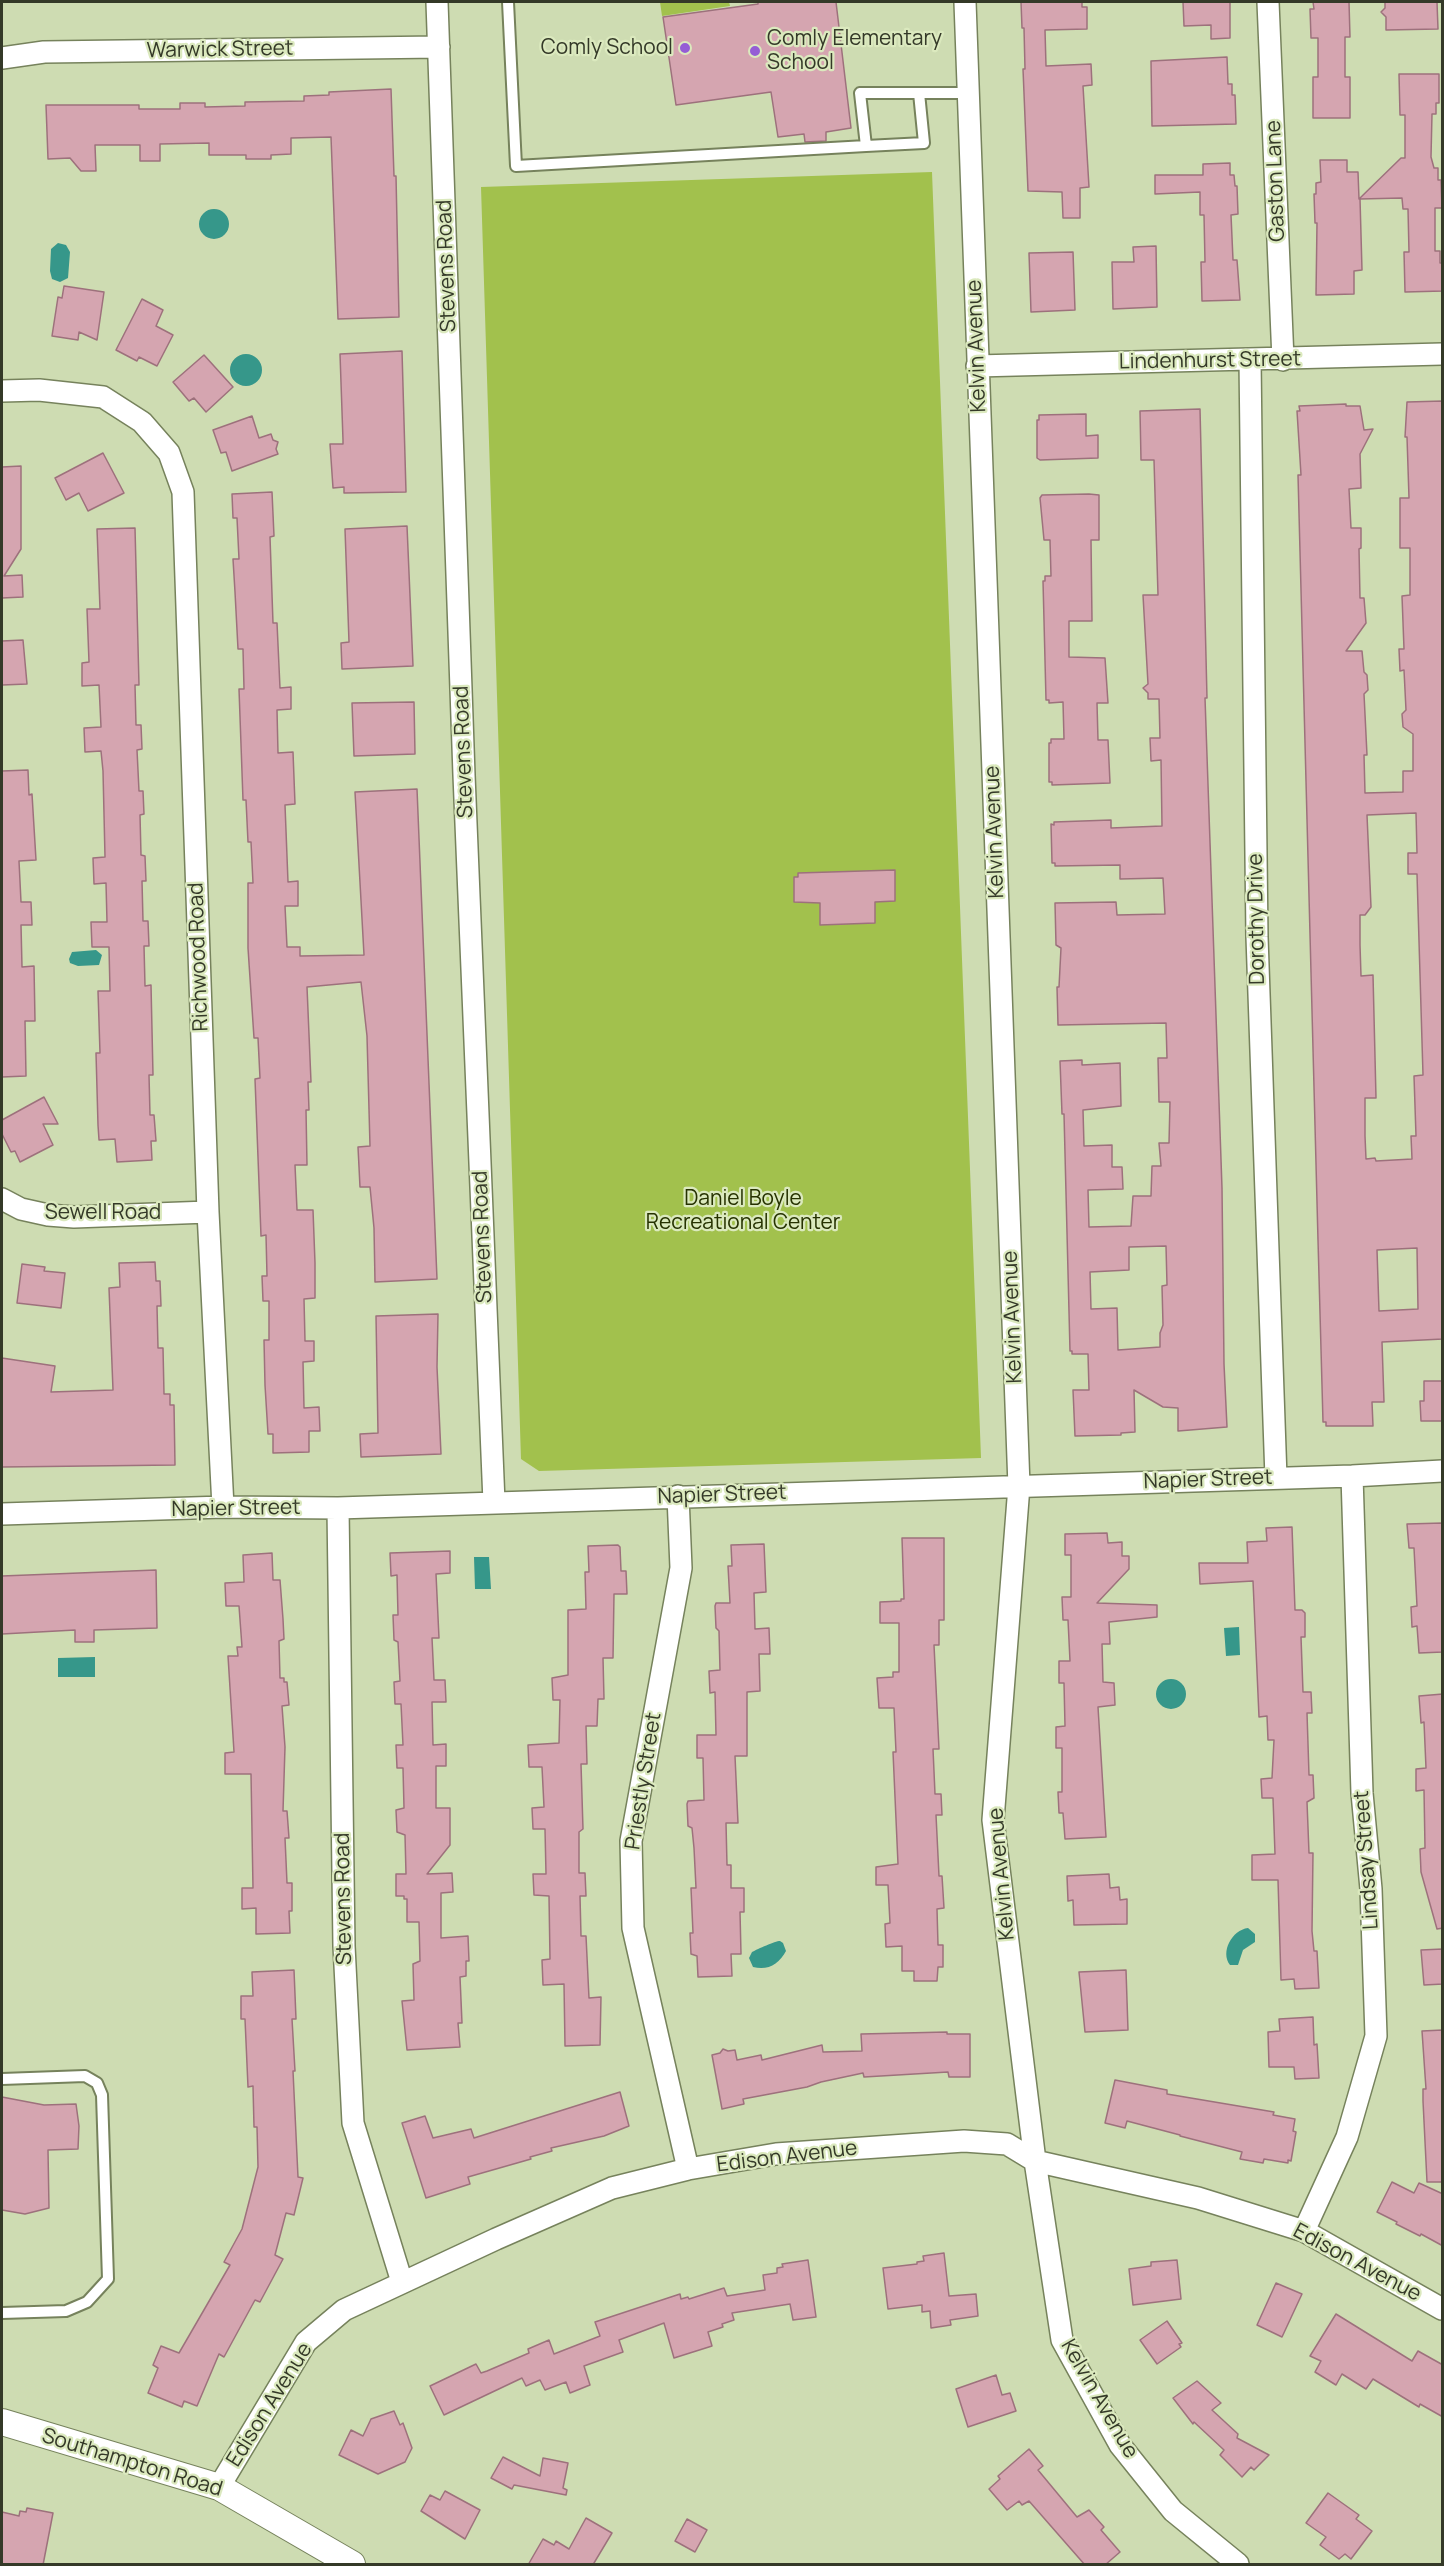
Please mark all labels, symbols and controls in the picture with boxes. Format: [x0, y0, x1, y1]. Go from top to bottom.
place label: Comly Elementary School [767, 26, 942, 76]
place label: Comly School [541, 35, 673, 61]
street label: Warwick Street [146, 36, 294, 64]
marker: Comly School [678, 41, 692, 55]
marker: Comly Elementary School [748, 44, 762, 58]
street label: Gaston Lane [1261, 120, 1291, 242]
street label: Stevens Road [432, 199, 462, 333]
street label: Kelvin Avenue [962, 279, 992, 413]
street label: Lindenhurst Street [1119, 347, 1301, 375]
street label: Stevens Road [449, 685, 479, 819]
street label: Kelvin Avenue [980, 765, 1010, 899]
street label: Dorothy Drive [1243, 853, 1271, 985]
street label: Richwood Road [184, 882, 214, 1032]
street label: Stevens Road [468, 1170, 498, 1304]
park label: Daniel Boyle Recreational Center [646, 1186, 840, 1236]
street label: Sewell Road [45, 1200, 161, 1226]
street label: Kelvin Avenue [998, 1250, 1028, 1384]
street label: Napier Street [1143, 1465, 1273, 1495]
street label: Napier Street [657, 1480, 787, 1510]
street label: Napier Street [171, 1495, 301, 1523]
street label: Priestly Street [621, 1711, 667, 1851]
street label: Lindsay Street [1350, 1790, 1384, 1930]
street label: Kelvin Avenue [984, 1807, 1020, 1941]
street label: Stevens Road [330, 1833, 358, 1965]
street label: Edison Avenue [715, 2136, 859, 2178]
street label: Edison Avenue [1289, 2219, 1425, 2307]
street label: Kelvin Avenue [1055, 2335, 1143, 2463]
street label: Edison Avenue [222, 2338, 318, 2472]
street label: Southampton Road [39, 2424, 225, 2502]

